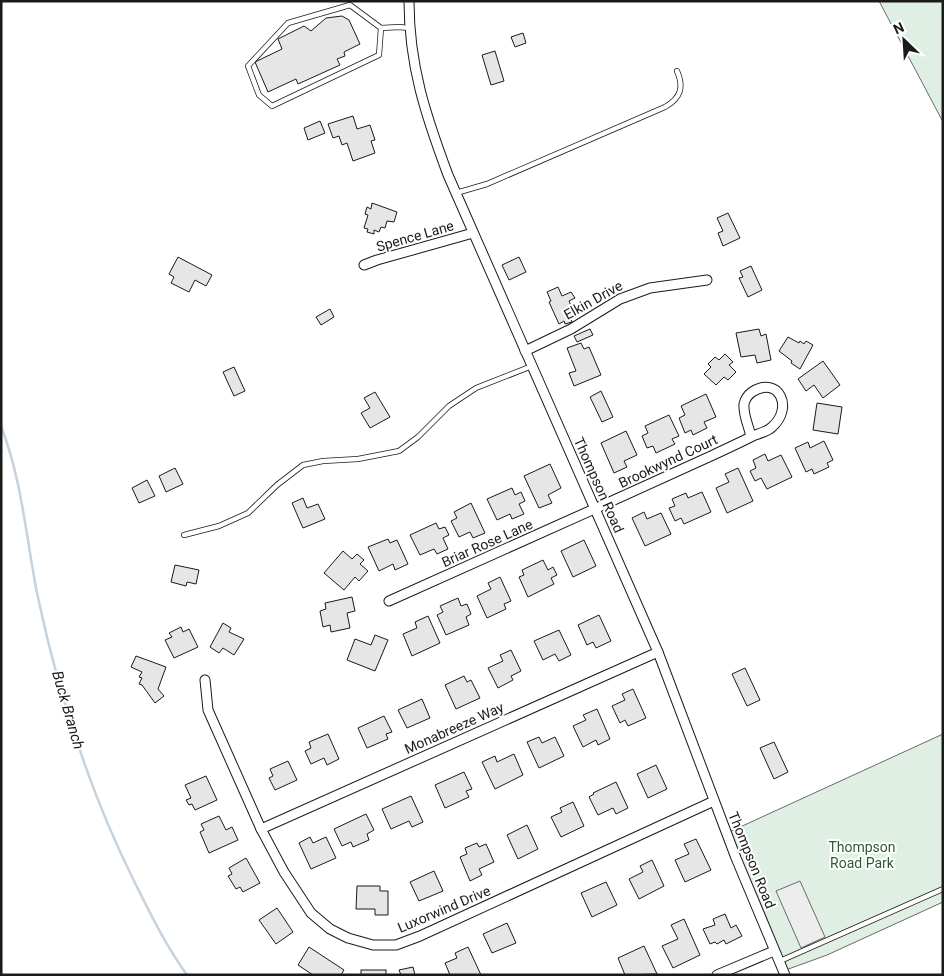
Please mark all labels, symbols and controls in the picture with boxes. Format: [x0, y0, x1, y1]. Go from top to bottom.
north arrow [879, 15, 929, 65]
text: N [891, 19, 906, 38]
street label: Spence Lane [374, 217, 456, 255]
street label: Elkin Drive [561, 277, 625, 323]
street label: Brookwynd Court [616, 431, 720, 491]
street label: Thompson Road [571, 435, 627, 535]
street label: Briar Rose Lane [439, 516, 535, 570]
water label: Buck Branch [48, 669, 88, 751]
street label: Monabreeze Way [402, 699, 506, 757]
street label: Thompson Road [725, 809, 779, 911]
park label: Thompson Road Park [828, 839, 896, 871]
street label: Luxorwind Drive [395, 882, 493, 936]

